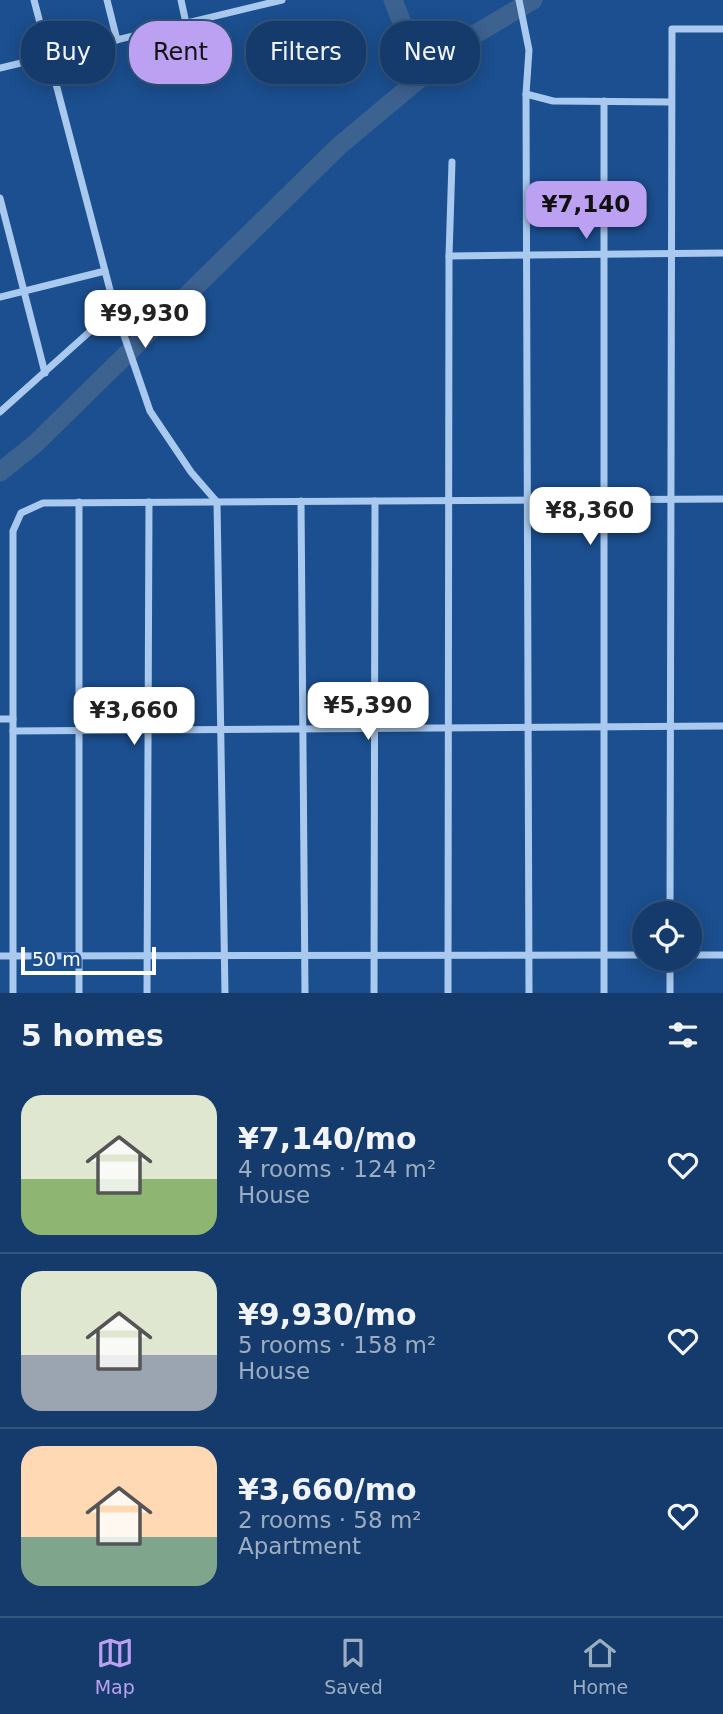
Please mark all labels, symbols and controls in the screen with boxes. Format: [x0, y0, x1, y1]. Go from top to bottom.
chip: Buy [21, 21, 115, 84]
chip: Rent [129, 21, 232, 84]
chip: Filters [246, 21, 366, 84]
chip: New [380, 21, 480, 84]
pin: ¥7,140 [529, 182, 643, 241]
text: ¥7,140 [542, 191, 630, 217]
pin: ¥9,930 [88, 290, 202, 350]
text: ¥9,930 [101, 300, 189, 326]
pin: ¥8,360 [533, 488, 647, 547]
text: ¥8,360 [546, 497, 634, 523]
pin: ¥5,390 [311, 682, 425, 742]
pin: ¥3,660 [77, 688, 191, 747]
text: ¥5,390 [324, 692, 412, 718]
text: ¥3,660 [90, 697, 178, 723]
map controls [632, 901, 702, 971]
button: locate [632, 901, 702, 971]
scale bar [21, 944, 156, 976]
text: 50 m [32, 948, 81, 970]
icon: filters [664, 1016, 702, 1054]
text: 5 homes [21, 1018, 164, 1053]
text: ¥7,140/mo [238, 1121, 417, 1156]
icon: home [77, 1123, 161, 1207]
icon: heart [664, 1146, 702, 1184]
text: 4 rooms · 124 m² [238, 1156, 436, 1182]
text: House [238, 1182, 310, 1208]
text: ¥9,930/mo [238, 1297, 417, 1332]
icon: home [77, 1299, 161, 1383]
icon: heart [664, 1322, 702, 1360]
text: 5 rooms · 158 m² [238, 1332, 436, 1358]
text: House [238, 1358, 310, 1384]
text: ¥3,660/mo [238, 1472, 417, 1507]
icon: home [77, 1474, 161, 1558]
icon: heart [664, 1497, 702, 1535]
text: 2 rooms · 58 m² [238, 1507, 422, 1533]
text: Apartment [238, 1533, 361, 1559]
tab: Map [95, 1634, 135, 1698]
tab: Saved [324, 1634, 383, 1698]
tab: Home [572, 1634, 628, 1698]

